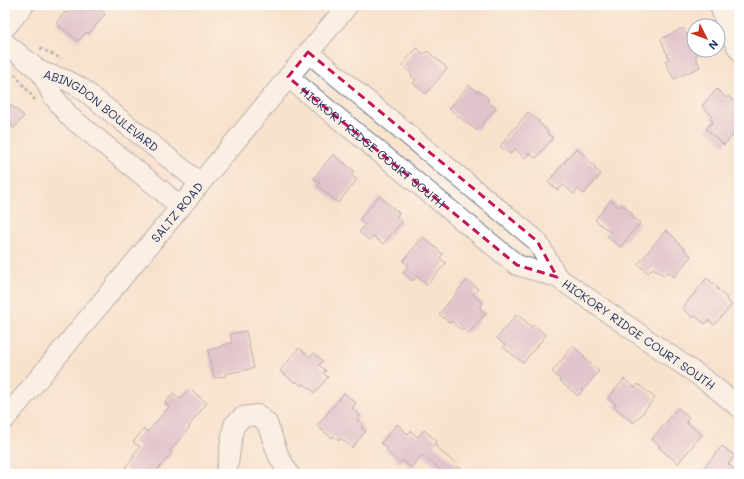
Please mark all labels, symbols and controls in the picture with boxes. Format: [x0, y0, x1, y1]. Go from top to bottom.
north arrow [686, 18, 726, 58]
text: N [705, 37, 722, 53]
street label: ABINGDON BOULEVARD [42, 65, 162, 155]
street label: HICKORY RIDGE COURT SOUTH [297, 82, 449, 211]
street label: SALTZ ROAD [147, 178, 206, 245]
street label: HICKORY RIDGE COURT SOUTH [559, 275, 719, 393]

